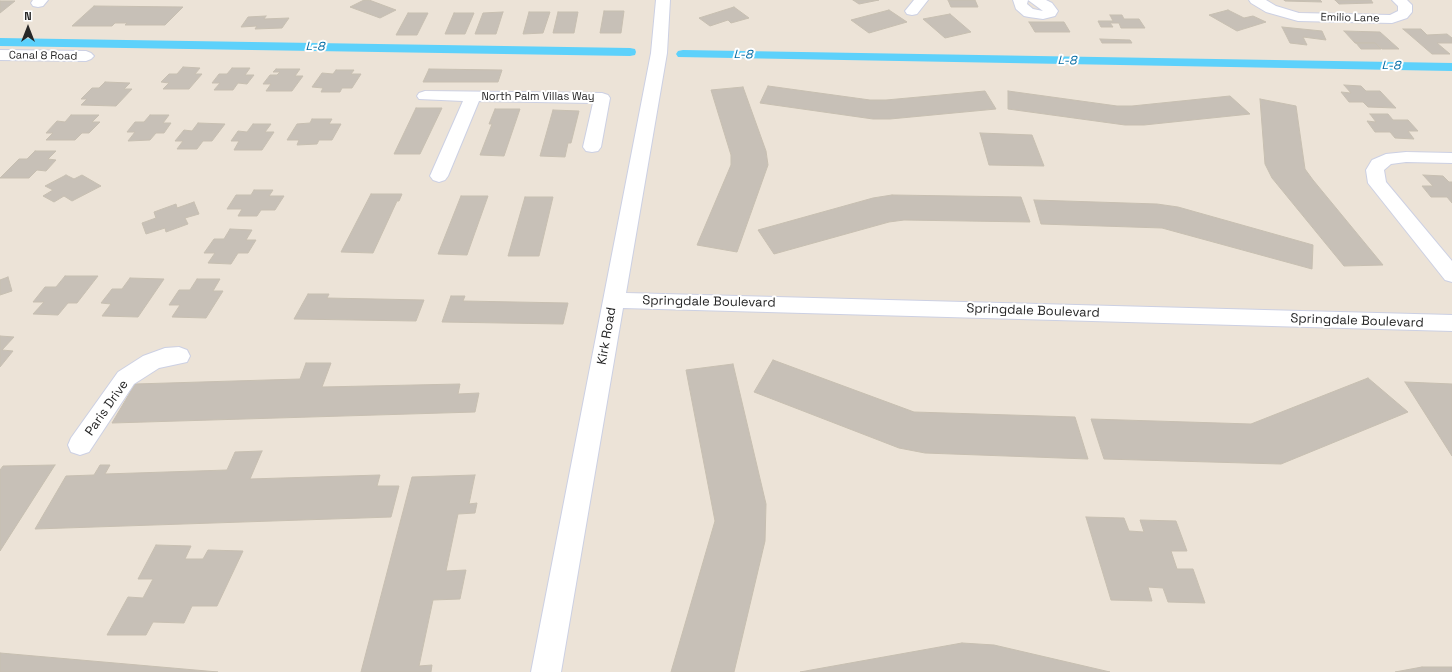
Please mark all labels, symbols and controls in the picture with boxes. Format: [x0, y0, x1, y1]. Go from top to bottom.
north arrow [8, 8, 48, 48]
text: N [24, 9, 32, 23]
street label: Emilio Lane [1320, 11, 1380, 25]
water label: L-8 [305, 40, 325, 54]
water label: L-8 [733, 48, 753, 62]
street label: Canal 8 Road [9, 49, 77, 63]
water label: L-8 [1057, 54, 1077, 68]
water label: L-8 [1381, 59, 1401, 73]
street label: North Palm Villas Way [482, 90, 594, 104]
street label: Springdale Boulevard [642, 293, 776, 311]
street label: Springdale Boulevard [966, 301, 1100, 321]
street label: Kirk Road [594, 306, 620, 366]
street label: Springdale Boulevard [1290, 311, 1424, 331]
street label: Paris Drive [82, 377, 132, 439]

